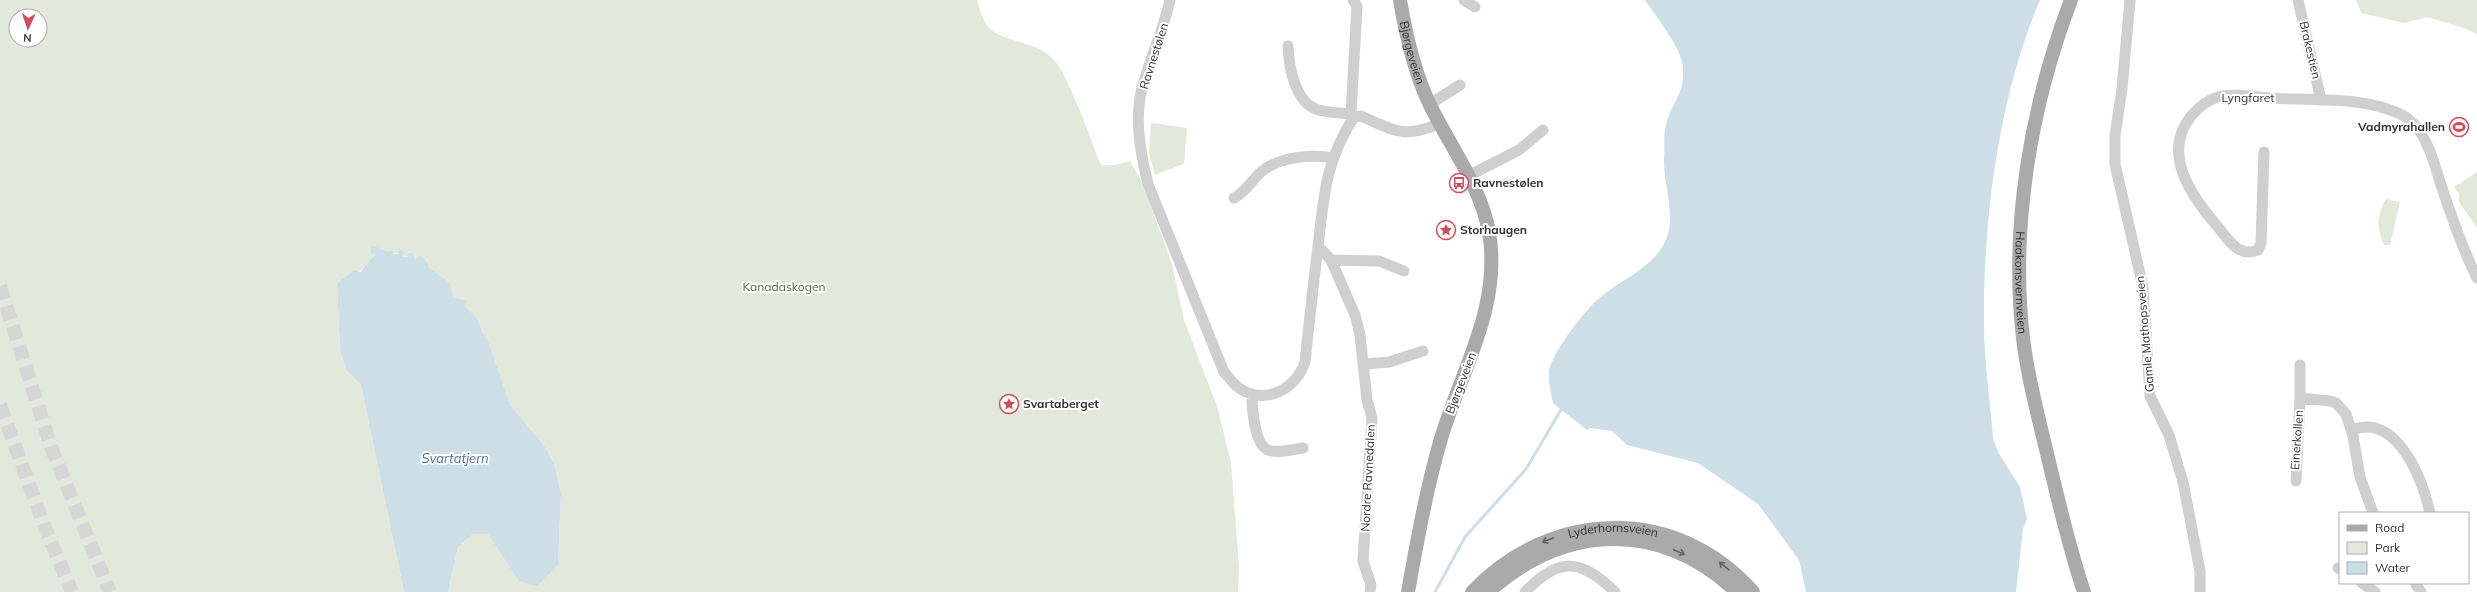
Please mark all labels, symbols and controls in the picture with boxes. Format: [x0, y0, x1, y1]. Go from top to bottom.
north arrow [8, 8, 48, 48]
street label: Bjørgeveien [1397, 20, 1428, 86]
street label: Brakestien [2297, 20, 2324, 80]
street label: Ravnestølen [1136, 21, 1171, 91]
text: N [23, 31, 32, 45]
street label: Lyngfaret [2222, 90, 2274, 105]
sports icon: Vadmyrahallen [2448, 116, 2470, 138]
place label: Vadmyrahallen [2357, 119, 2445, 134]
bus stop icon: Ravnestølen [1448, 172, 1470, 194]
place label: Ravnestølen [1473, 175, 1544, 190]
place icon: Storhaugen [1435, 219, 1457, 241]
place label: Storhaugen [1460, 222, 1527, 237]
street label: Haakonsvernveien [2012, 231, 2030, 335]
street label: Gamle Mathopsveien [2132, 275, 2157, 393]
park label: Kanadaskogen [742, 279, 826, 294]
street label: Bjørgeveien [1442, 350, 1479, 416]
place icon: Svartaberget [998, 393, 1020, 415]
place label: Svartaberget [1023, 396, 1099, 411]
street label: Einerkollen [2287, 410, 2306, 470]
street label: Nordre Ravnedalen [1357, 424, 1378, 532]
water label: Svartatjern [421, 450, 489, 466]
legend [2339, 512, 2469, 584]
street label: Lyderhornsveien [1566, 520, 1660, 541]
text: Road [2375, 520, 2404, 535]
one-way arrow [1543, 537, 1555, 545]
text: Park [2375, 540, 2401, 555]
one-way arrow [1673, 549, 1685, 556]
text: Water [2375, 560, 2411, 575]
one-way arrow [1719, 561, 1730, 570]

